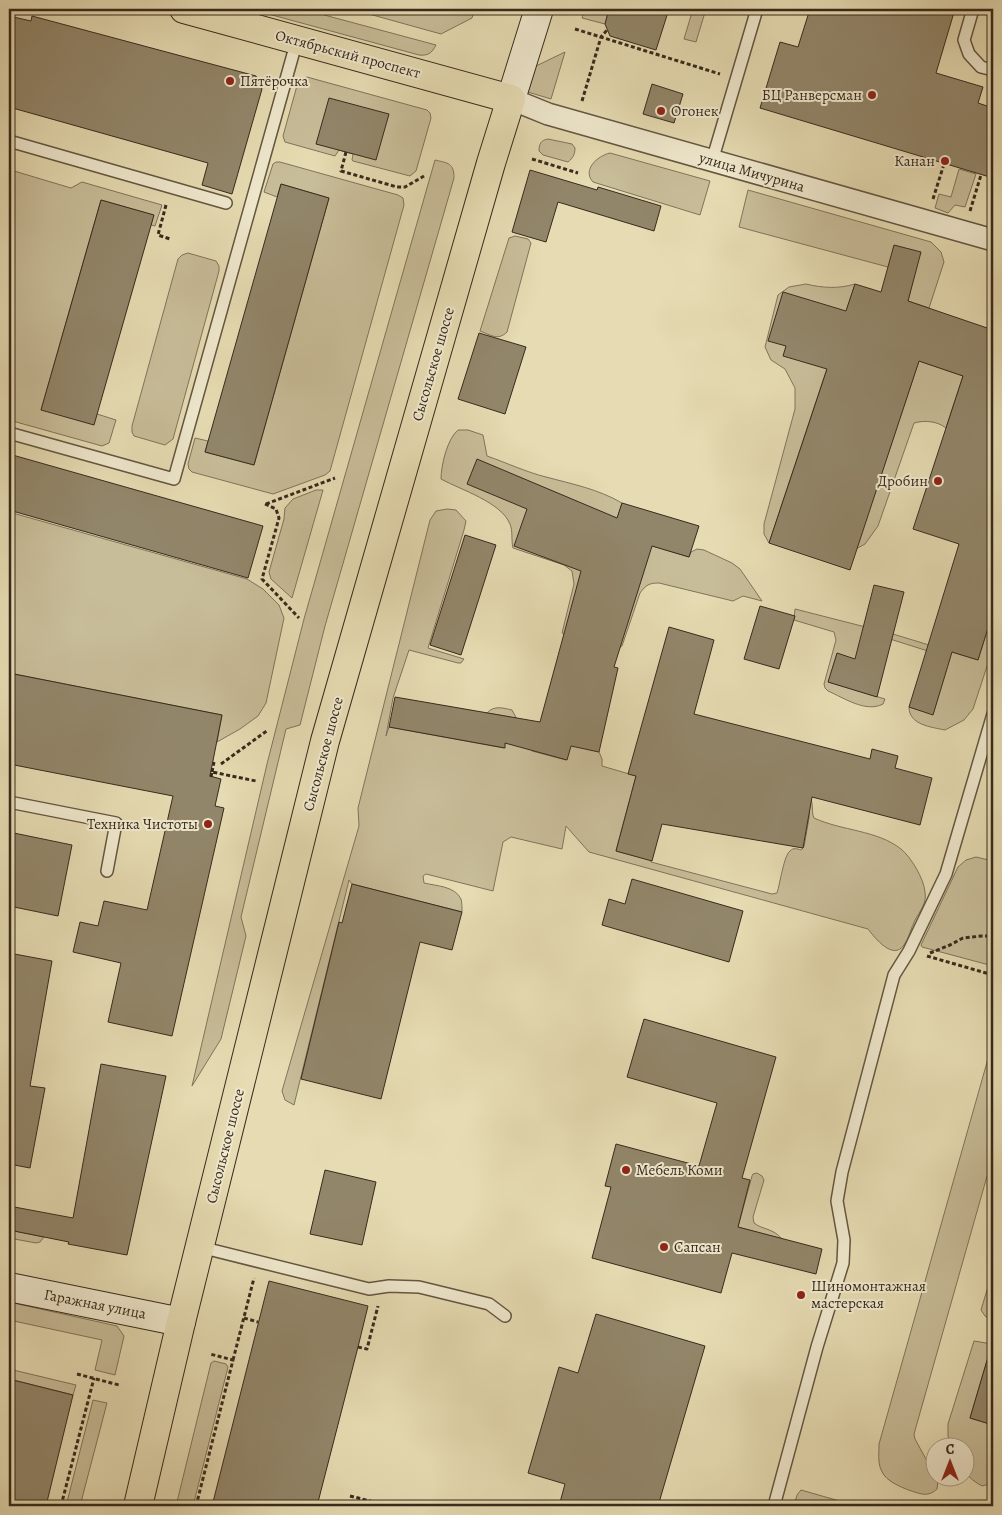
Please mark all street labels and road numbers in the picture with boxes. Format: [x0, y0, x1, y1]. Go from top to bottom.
street label: Октябрьский проспект [273, 25, 423, 83]
street label: улица Мичурина [696, 147, 807, 197]
street label: Сысольское шоссе [407, 305, 459, 423]
street label: Сысольское шоссе [298, 694, 348, 813]
street label: Сысольское шоссе [201, 1086, 249, 1205]
street label: Гаражная улица [42, 1284, 148, 1324]

